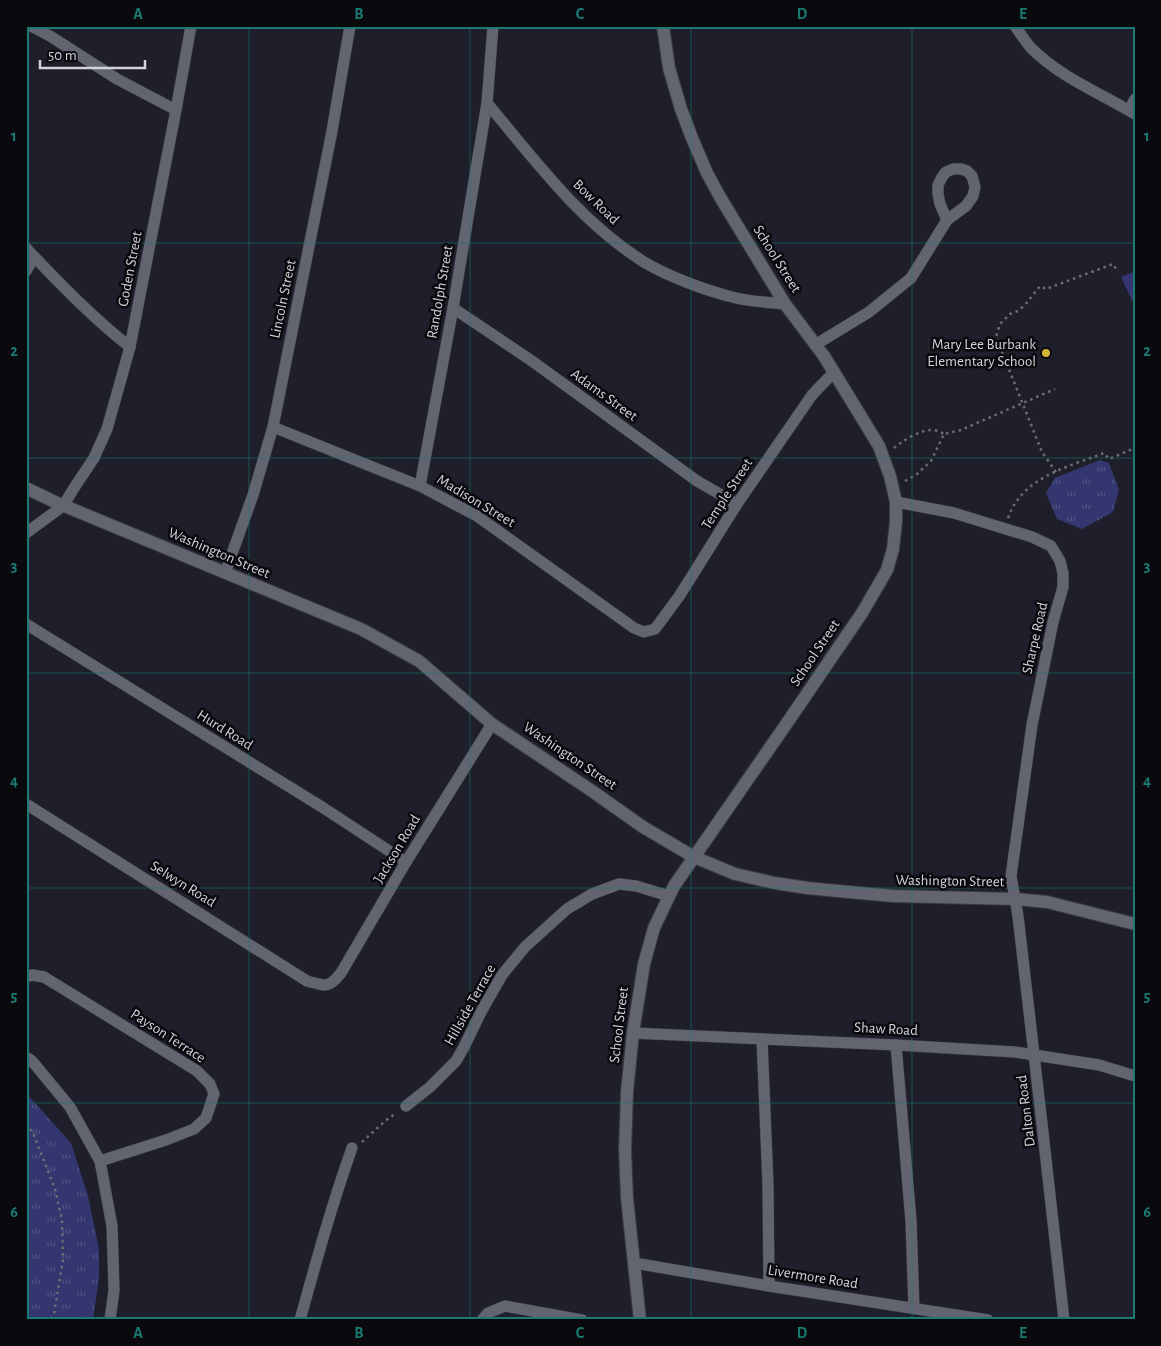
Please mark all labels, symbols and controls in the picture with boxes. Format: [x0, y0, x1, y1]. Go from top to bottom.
text: A [133, 6, 143, 22]
text: B [354, 6, 364, 22]
text: C [576, 6, 585, 22]
text: D [797, 6, 808, 22]
text: E [1019, 6, 1027, 22]
scale bar [40, 38, 145, 70]
text: 50 m [48, 48, 77, 63]
text: 1 [11, 128, 17, 144]
text: 1 [1144, 128, 1150, 144]
street label: Bow Road [570, 177, 622, 228]
street label: School Street [750, 223, 804, 296]
street label: Goden Street [115, 230, 145, 308]
street label: Randolph Street [424, 244, 456, 340]
street label: Lincoln Street [267, 258, 299, 340]
place label: Mary Lee Burbank Elementary School [927, 337, 1036, 369]
text: 2 [10, 343, 18, 359]
text: 2 [1143, 343, 1151, 359]
marker: Mary Lee Burbank Elementary School [1040, 347, 1052, 359]
street label: Adams Street [568, 366, 640, 424]
street label: Temple Street [699, 456, 756, 532]
street label: Madison Street [434, 472, 518, 530]
street label: Washington Street [166, 525, 272, 581]
text: 3 [11, 558, 18, 574]
text: 3 [1144, 558, 1151, 574]
street label: Sharpe Road [1019, 600, 1051, 675]
street label: School Street [787, 617, 843, 689]
street label: Hurd Road [195, 707, 256, 753]
street label: Washington Street [521, 719, 619, 793]
text: 4 [10, 773, 18, 789]
text: 4 [1143, 773, 1151, 789]
street label: Jackson Road [371, 812, 423, 886]
street label: Selwyn Road [148, 858, 219, 910]
street label: Washington Street [895, 873, 1005, 889]
street label: Hillside Terrace [442, 962, 498, 1048]
street label: School Street [607, 986, 631, 1064]
text: 5 [11, 988, 18, 1004]
text: 5 [1144, 988, 1151, 1004]
street label: Payson Terrace [128, 1006, 208, 1066]
street label: Shaw Road [854, 1020, 919, 1038]
street label: Dalton Road [1014, 1074, 1038, 1148]
text: 6 [10, 1204, 18, 1220]
text: 6 [1143, 1204, 1151, 1220]
street label: Livermore Road [767, 1262, 859, 1292]
text: A [133, 1325, 143, 1341]
text: B [354, 1325, 364, 1341]
text: C [576, 1325, 585, 1341]
text: D [797, 1325, 808, 1341]
text: E [1019, 1325, 1027, 1341]

